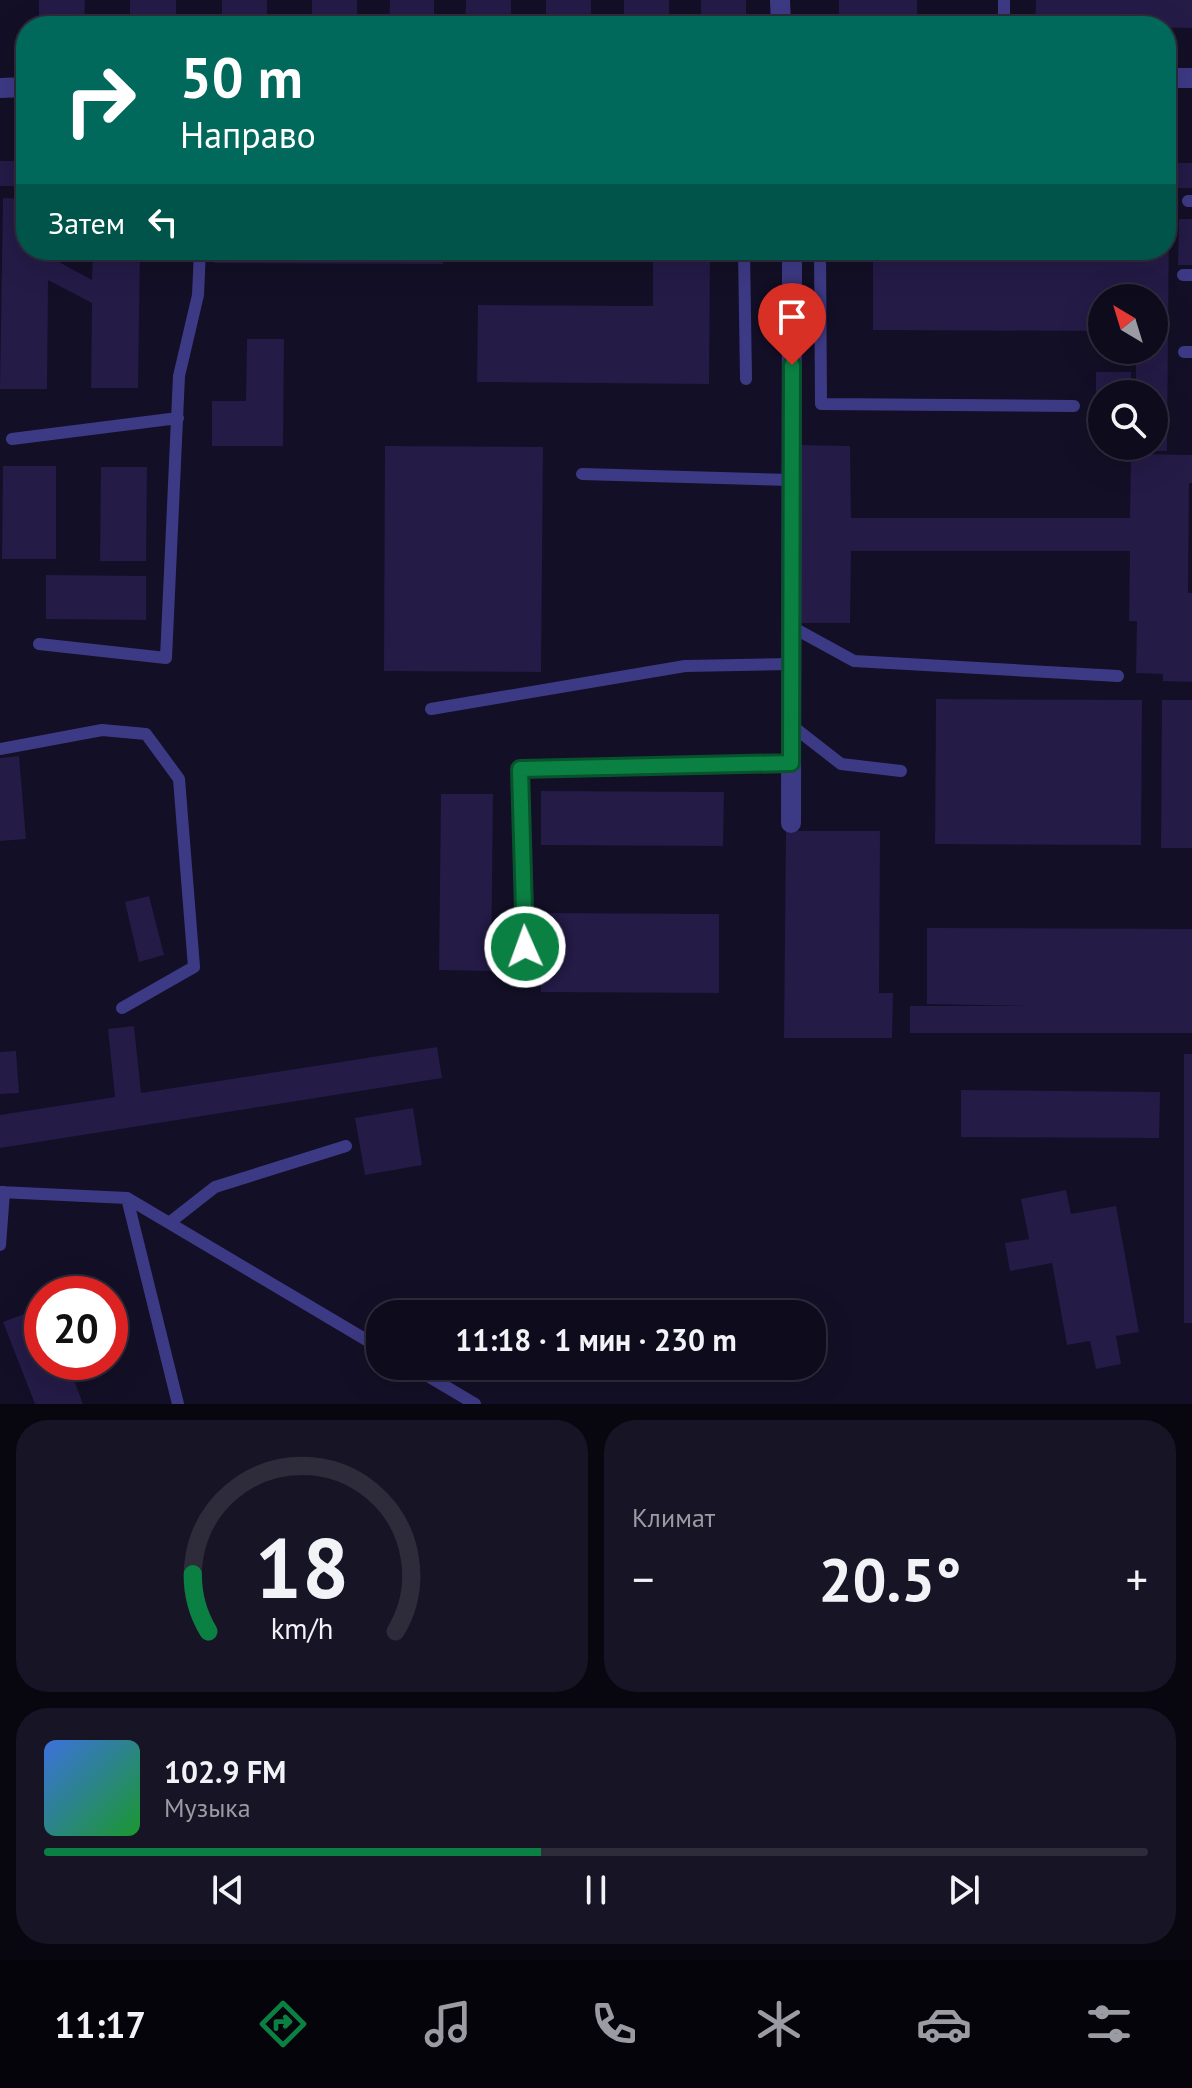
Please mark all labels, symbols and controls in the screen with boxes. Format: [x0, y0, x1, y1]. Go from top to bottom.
text: 50 m [180, 41, 303, 113]
icon: right [48, 48, 152, 152]
text: Направо [180, 111, 316, 158]
icon: left [141, 200, 185, 244]
text: Затем [48, 203, 125, 242]
pin [758, 283, 826, 365]
north arrow [1088, 284, 1168, 364]
map controls [1088, 284, 1168, 460]
icon: arrive [770, 295, 814, 339]
button: search [1088, 380, 1168, 460]
position arrow [483, 905, 567, 989]
speed limit sign: 20 [24, 1276, 128, 1380]
text: 11:18 · 1 мин · 230 m [455, 1320, 737, 1359]
text: Климат [632, 1501, 715, 1534]
text: 18 [255, 1513, 349, 1621]
text: 20.5° [818, 1540, 962, 1618]
text: − [632, 1550, 654, 1607]
text: + [1126, 1550, 1148, 1607]
text: km/h [271, 1610, 333, 1647]
text: 102.9 FM [164, 1752, 286, 1791]
text: Музыка [164, 1791, 251, 1824]
icon: previous [206, 1868, 250, 1912]
icon: pause [574, 1868, 618, 1912]
icon: next [942, 1868, 986, 1912]
icon: directions [255, 1996, 311, 2052]
icon: music [420, 1996, 476, 2052]
icon: phone [586, 1996, 642, 2052]
icon: climate [751, 1996, 807, 2052]
icon: car [916, 1996, 972, 2052]
icon: filters [1081, 1996, 1137, 2052]
text: 11:17 [55, 2001, 146, 2048]

